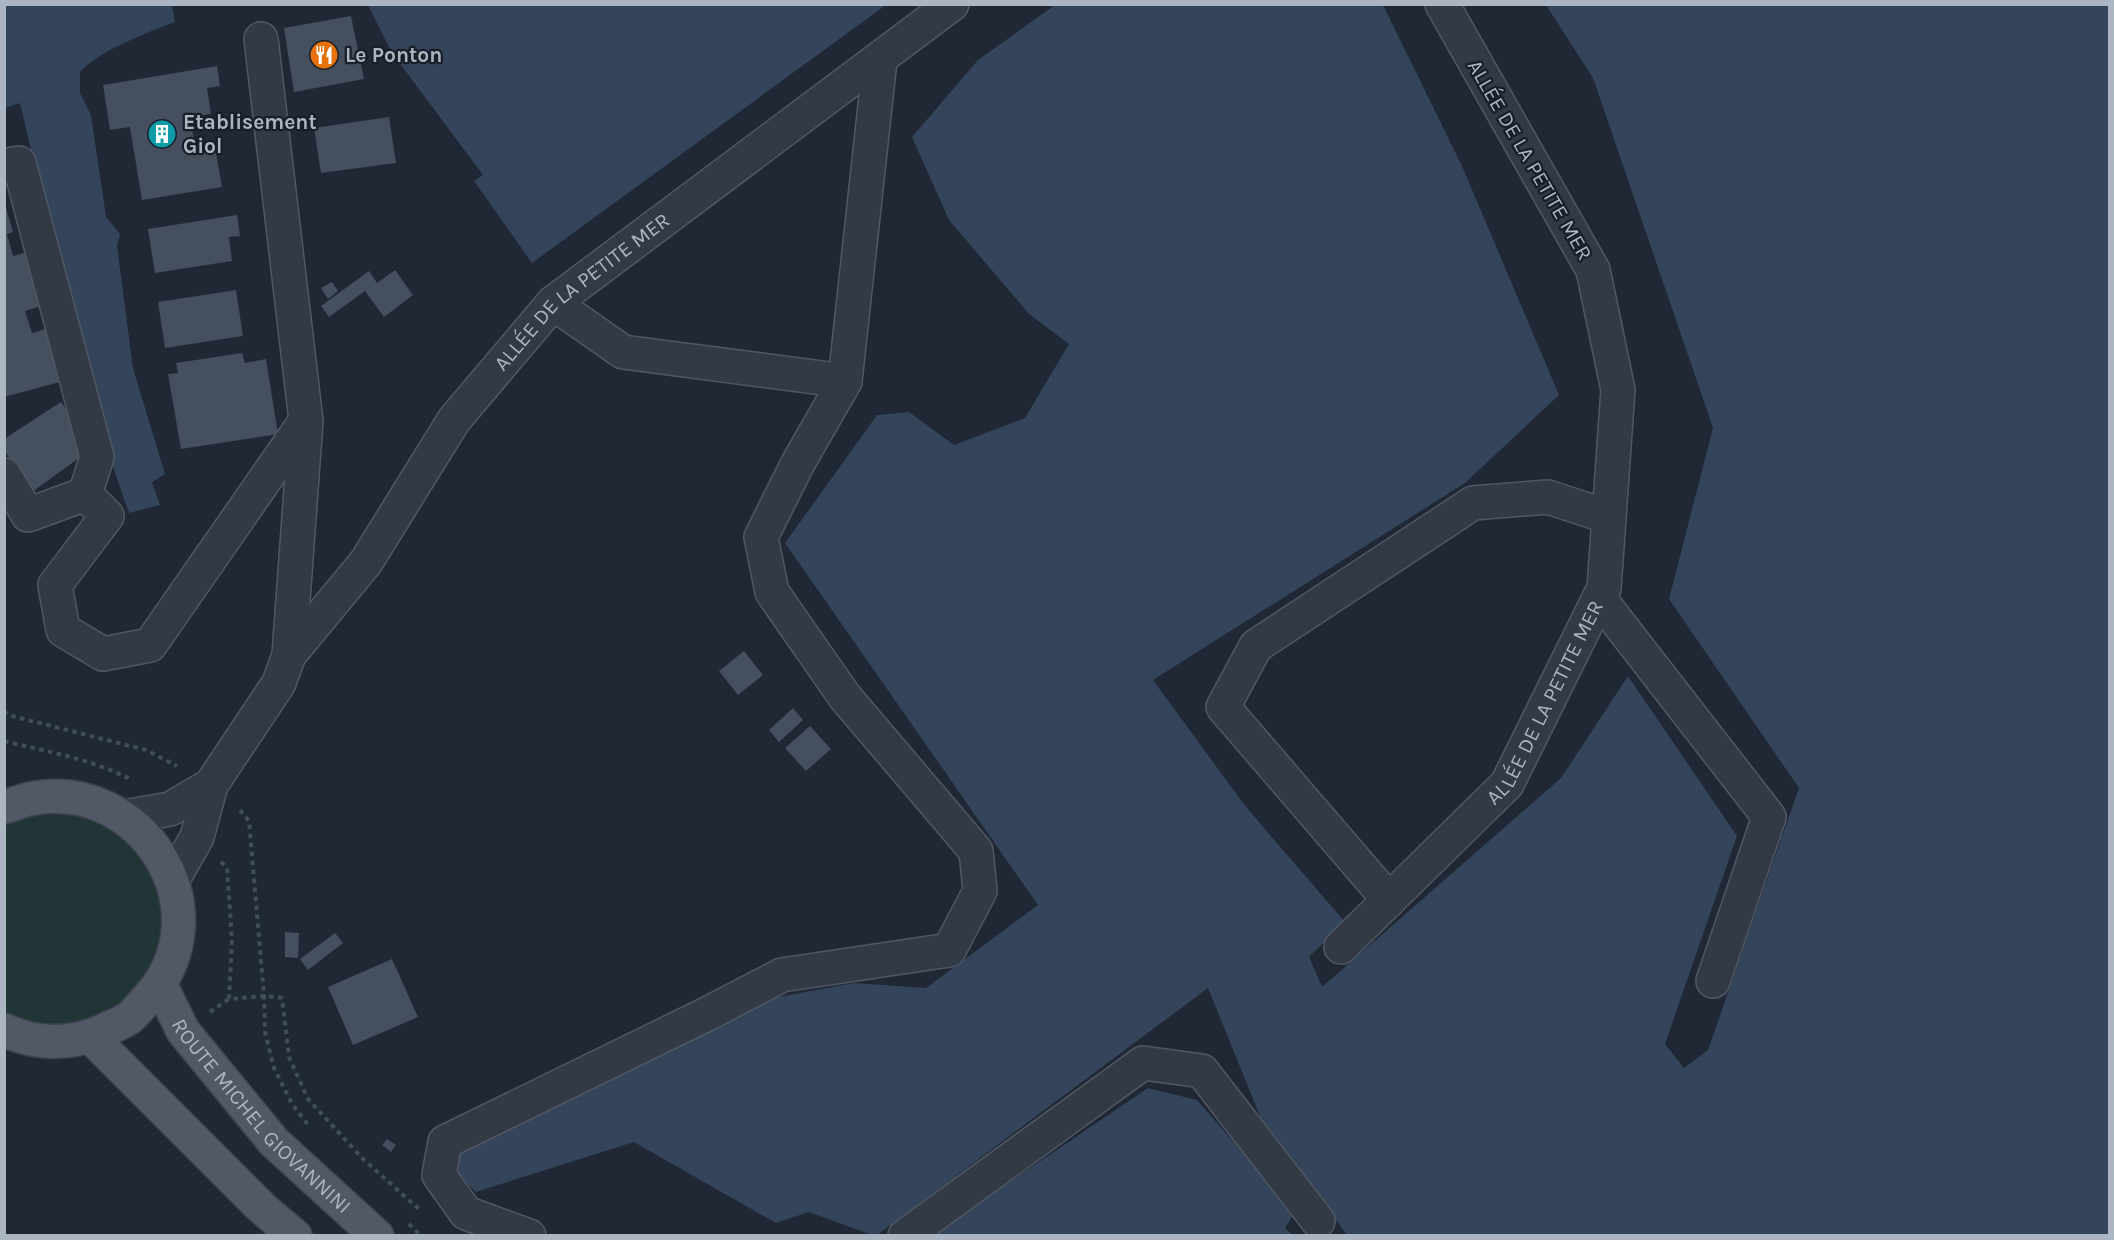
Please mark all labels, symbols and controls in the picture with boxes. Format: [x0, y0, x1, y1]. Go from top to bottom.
restaurant icon: Le Ponton [308, 39, 340, 71]
place label: Le Ponton [345, 43, 442, 67]
street label: ALLÉE DE LA PETITE MER [1463, 56, 1597, 264]
place label: Etablisement Giol [183, 110, 317, 158]
building icon: Etablisement Giol [146, 118, 178, 150]
street label: ALLÉE DE LA PETITE MER [489, 208, 674, 376]
street label: ALLÉE DE LA PETITE MER [1481, 597, 1608, 810]
street label: ROUTE MICHEL GIOVANNINI [167, 1015, 356, 1218]

